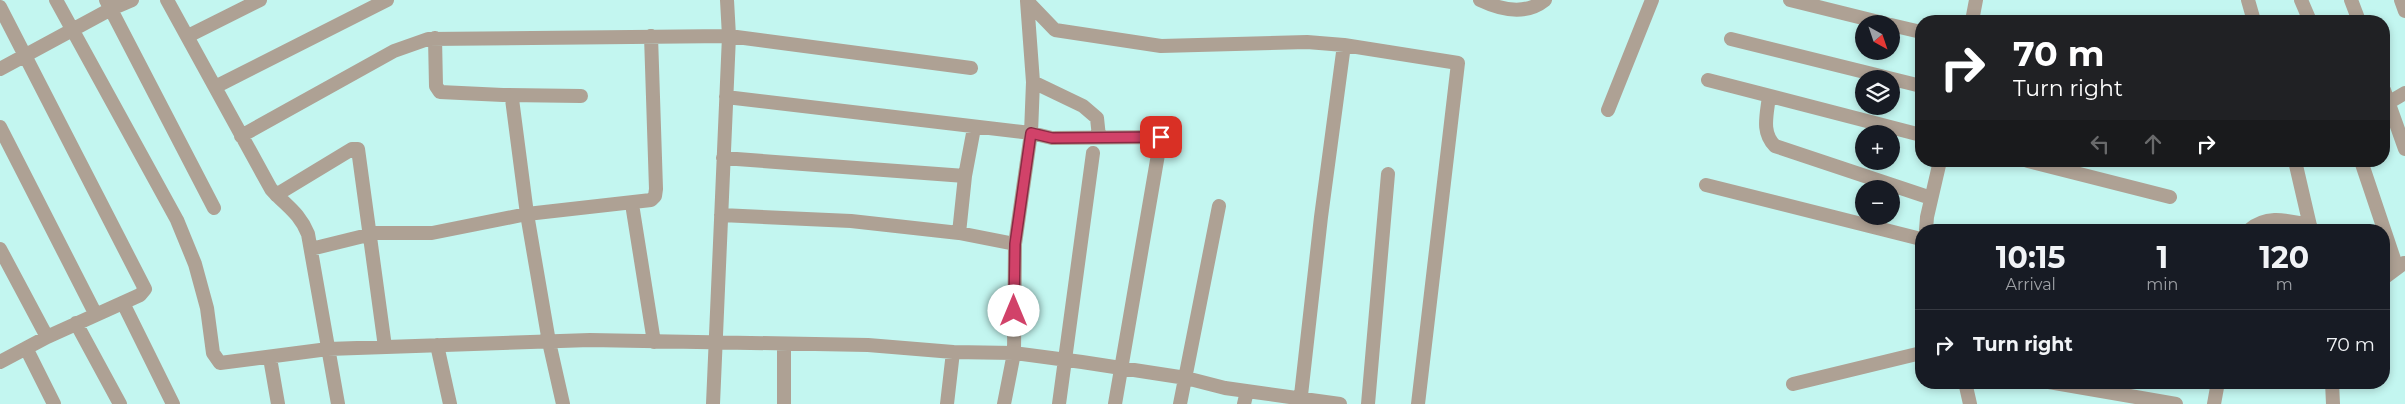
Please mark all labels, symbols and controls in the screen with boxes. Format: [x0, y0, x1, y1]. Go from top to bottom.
north arrow [1855, 15, 1900, 60]
map controls [1855, 15, 1900, 225]
text: 70 m [2013, 32, 2104, 75]
icon: right [1930, 35, 1995, 100]
button: layers [1855, 70, 1900, 115]
text: Turn right [2013, 75, 2123, 102]
pin [1140, 116, 1182, 158]
icon: arrive [1147, 123, 1175, 151]
button: + [1855, 125, 1900, 170]
icon: left [2086, 130, 2114, 158]
icon: ahead [2139, 130, 2167, 158]
icon: right [2192, 130, 2220, 158]
button: − [1855, 180, 1900, 225]
text: 10:15 [1996, 239, 2065, 276]
text: 1 [2157, 239, 2168, 276]
text: 120 [2259, 239, 2309, 276]
text: Arrival [2005, 275, 2056, 294]
text: min [2146, 275, 2178, 294]
text: m [2276, 275, 2293, 294]
position arrow [987, 284, 1039, 336]
icon: right [1930, 331, 1958, 359]
text: Turn right [1973, 333, 2073, 356]
text: 70 m [2326, 333, 2375, 356]

